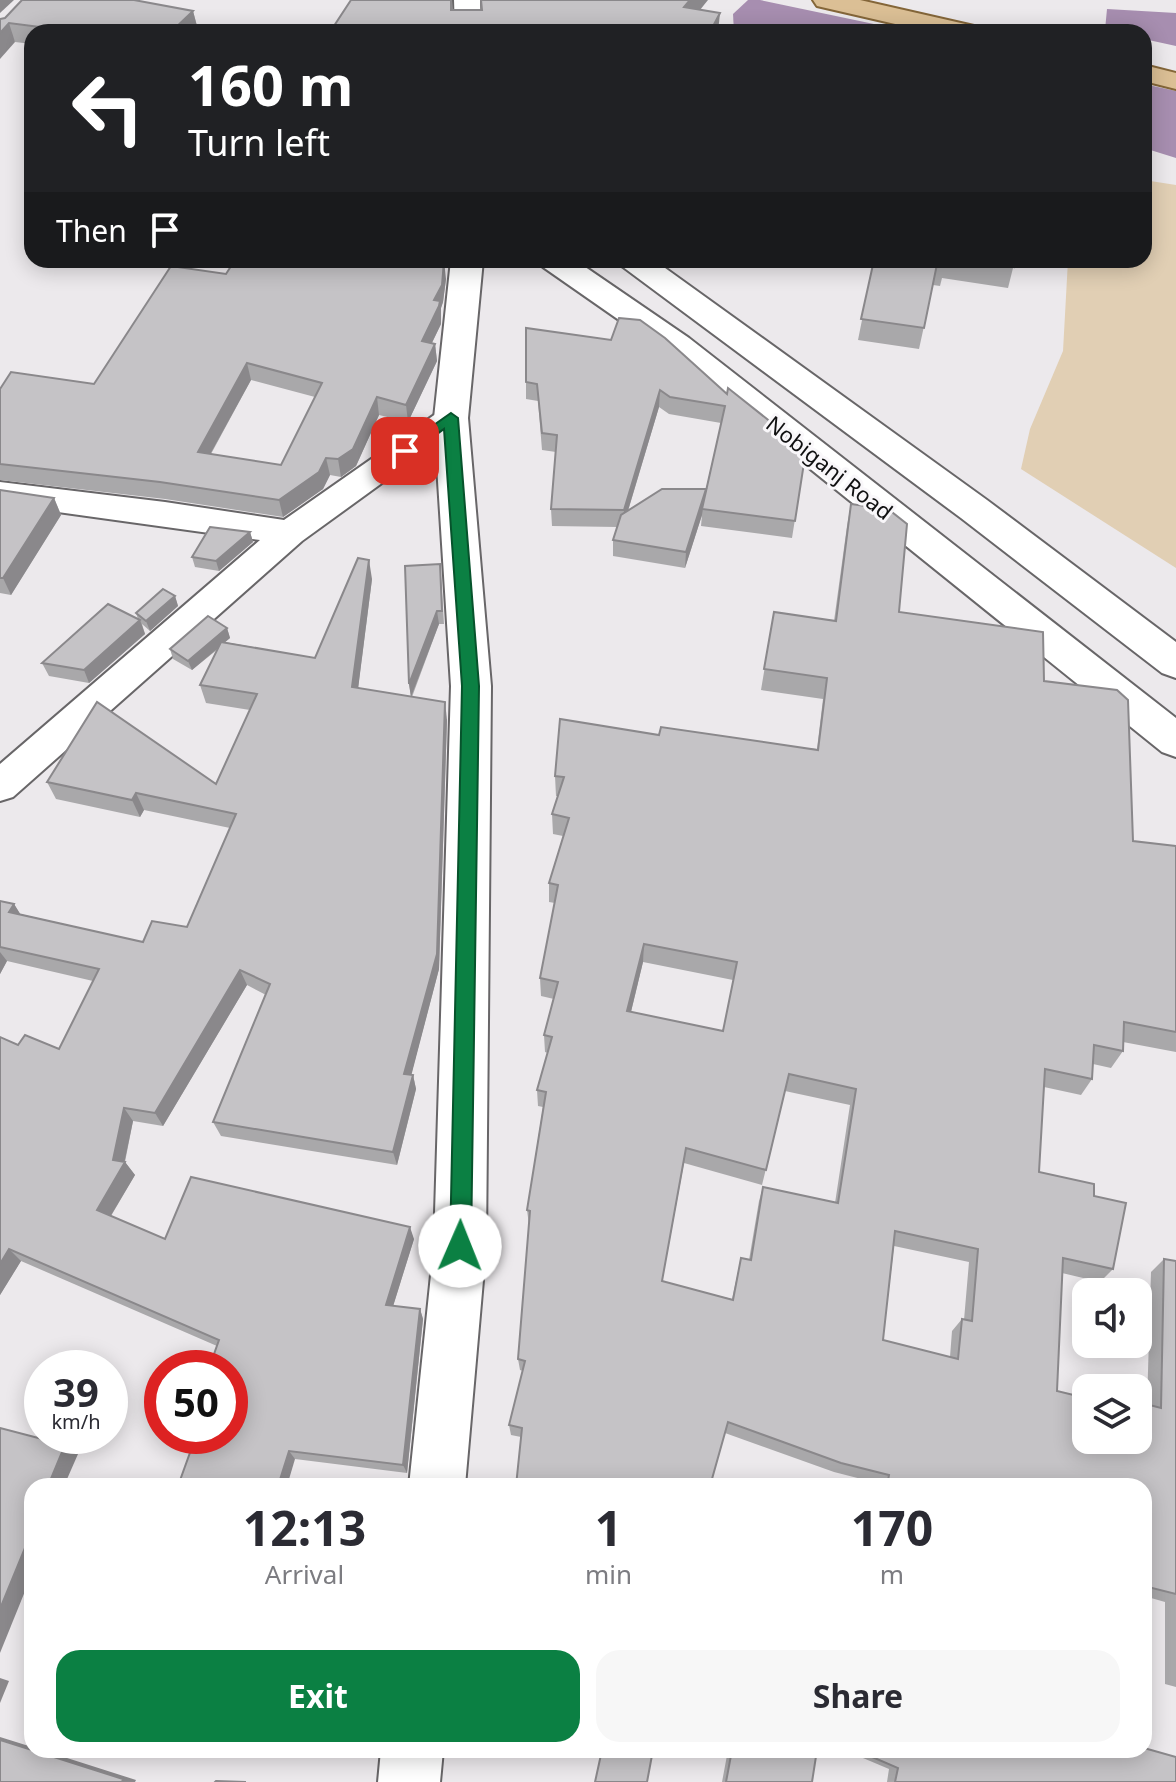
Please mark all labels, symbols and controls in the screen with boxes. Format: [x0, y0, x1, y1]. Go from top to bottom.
text: 160 m [188, 46, 353, 122]
icon: left [56, 56, 160, 160]
text: Turn left [188, 118, 330, 167]
icon: arrive [143, 208, 187, 252]
text: Then [56, 210, 127, 251]
street label: Nobiganj Road [760, 408, 900, 526]
pin [371, 417, 439, 485]
icon: arrive [383, 429, 427, 473]
position arrow [418, 1204, 502, 1288]
map controls [1072, 1278, 1152, 1454]
button: sound [1072, 1278, 1152, 1358]
speed limit sign: 50 [144, 1350, 248, 1454]
text: 39 [53, 1364, 99, 1419]
button: layers [1072, 1374, 1152, 1454]
text: km/h [51, 1408, 101, 1435]
text: 12:13 [243, 1495, 366, 1560]
text: 1 [595, 1495, 622, 1560]
text: 170 [851, 1495, 933, 1560]
text: Arrival [265, 1556, 344, 1592]
text: min [585, 1556, 632, 1592]
text: m [880, 1556, 904, 1592]
button: Exit [56, 1650, 580, 1742]
button: Share [596, 1650, 1120, 1742]

